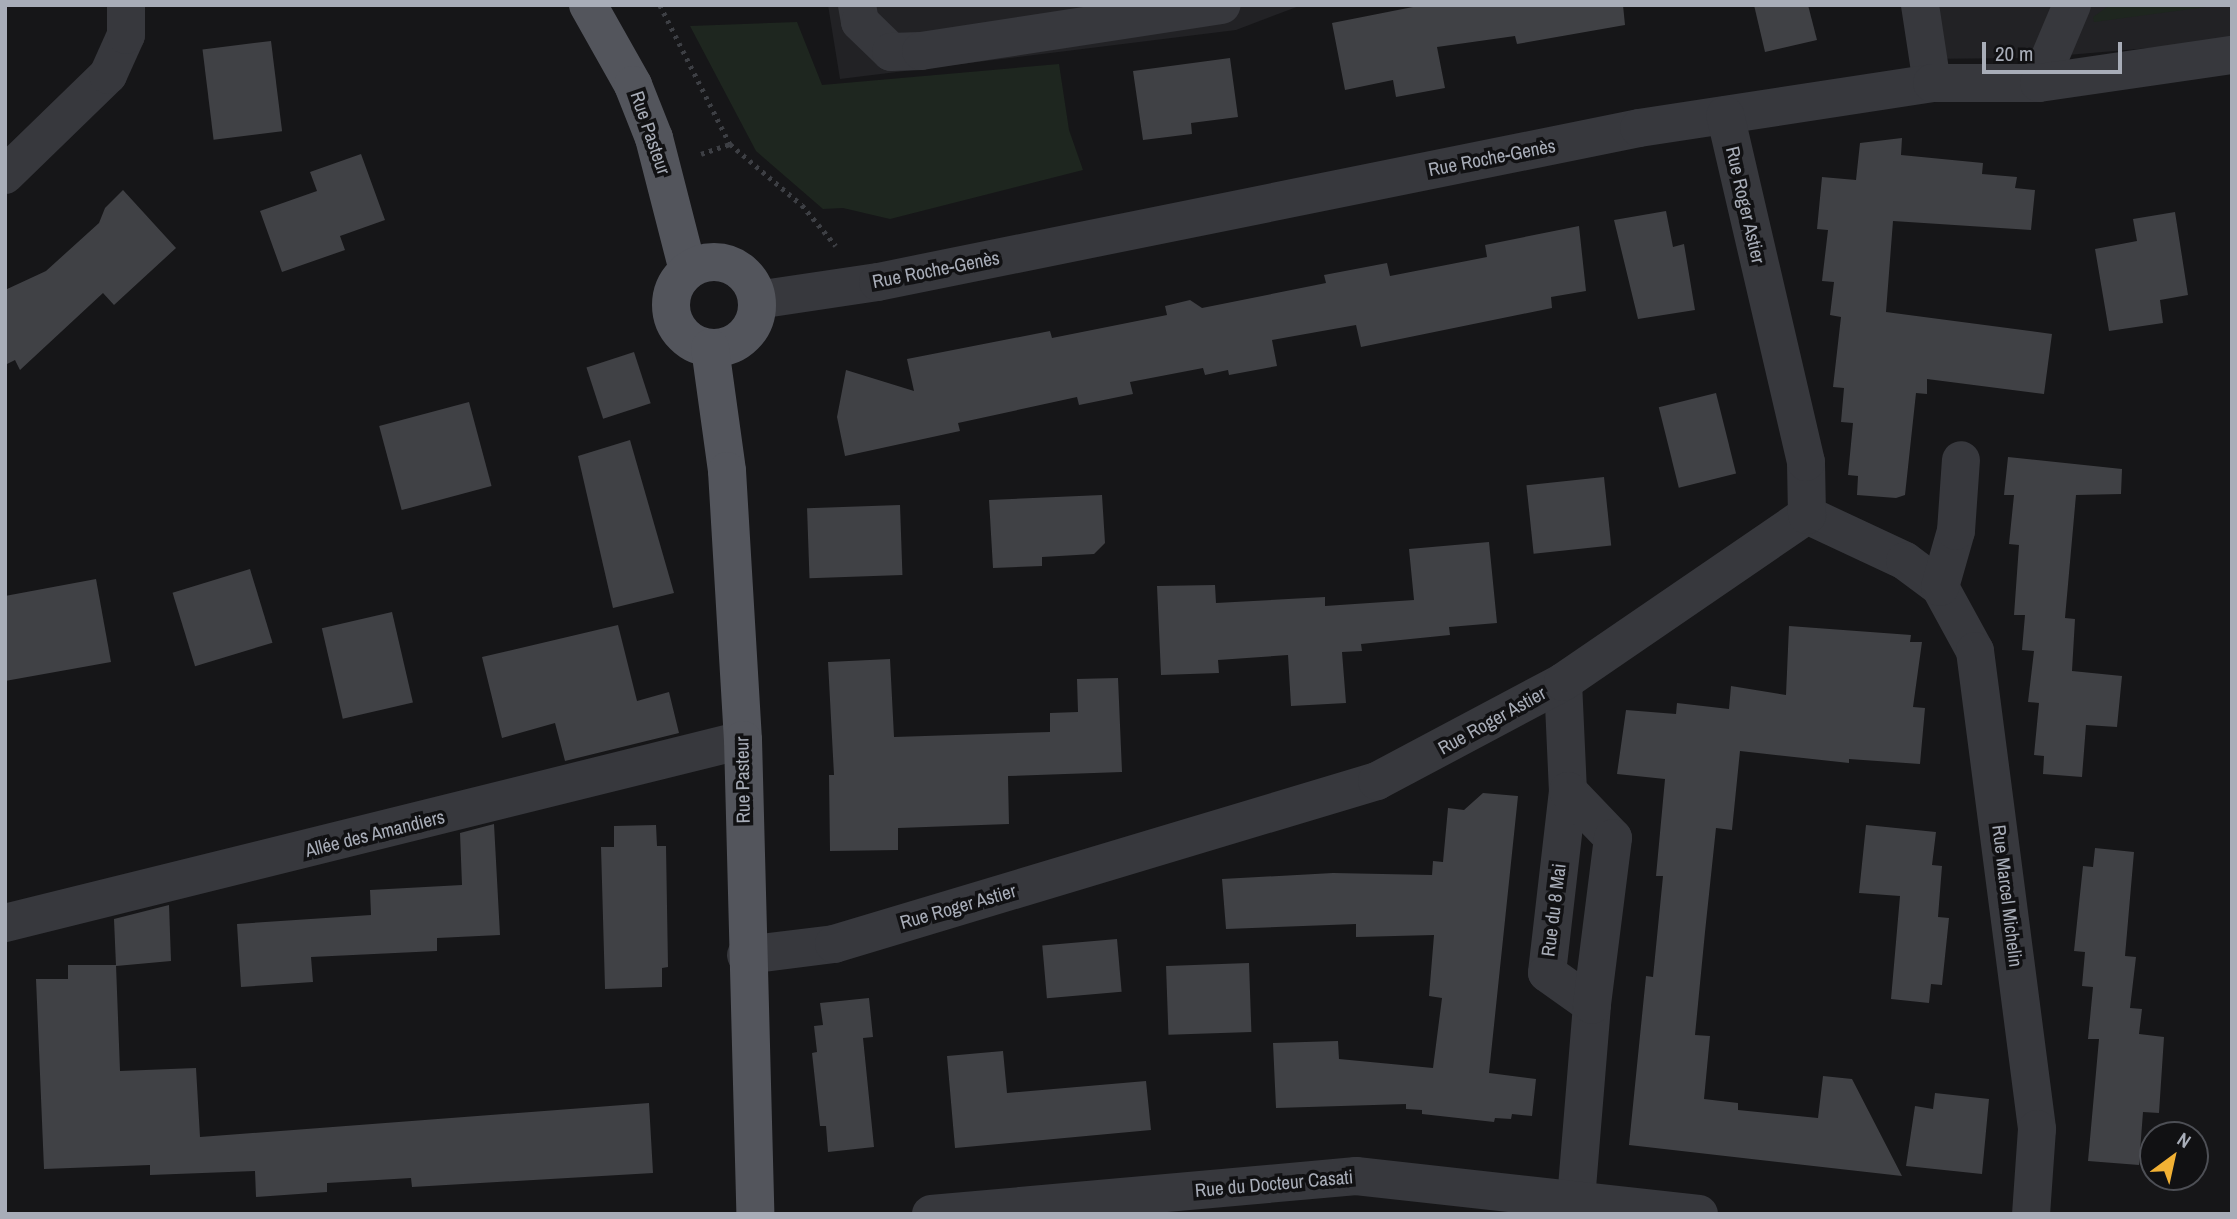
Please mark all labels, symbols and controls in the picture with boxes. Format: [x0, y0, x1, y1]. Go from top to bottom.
scale bar [1985, 28, 2125, 72]
text: 20 m [1995, 39, 2033, 68]
street label: Rue Pasteur [625, 88, 675, 178]
street label: Rue Roche-Genès [1426, 134, 1558, 182]
street label: Rue Roger Astier [1720, 144, 1770, 266]
street label: Rue Roche-Genès [870, 246, 1002, 294]
street label: Rue Roger Astier [1434, 682, 1550, 760]
street label: Rue Pasteur [731, 737, 755, 823]
street label: Allée des Amandiers [303, 806, 447, 862]
street label: Rue Marcel Michelin [1987, 824, 2027, 968]
street label: Rue du 8 Mai [1537, 862, 1571, 958]
street label: Rue Roger Astier [897, 879, 1019, 935]
north arrow [2139, 1121, 2209, 1191]
text: N [2173, 1126, 2196, 1154]
street label: Rue du Docteur Casati [1194, 1166, 1354, 1202]

